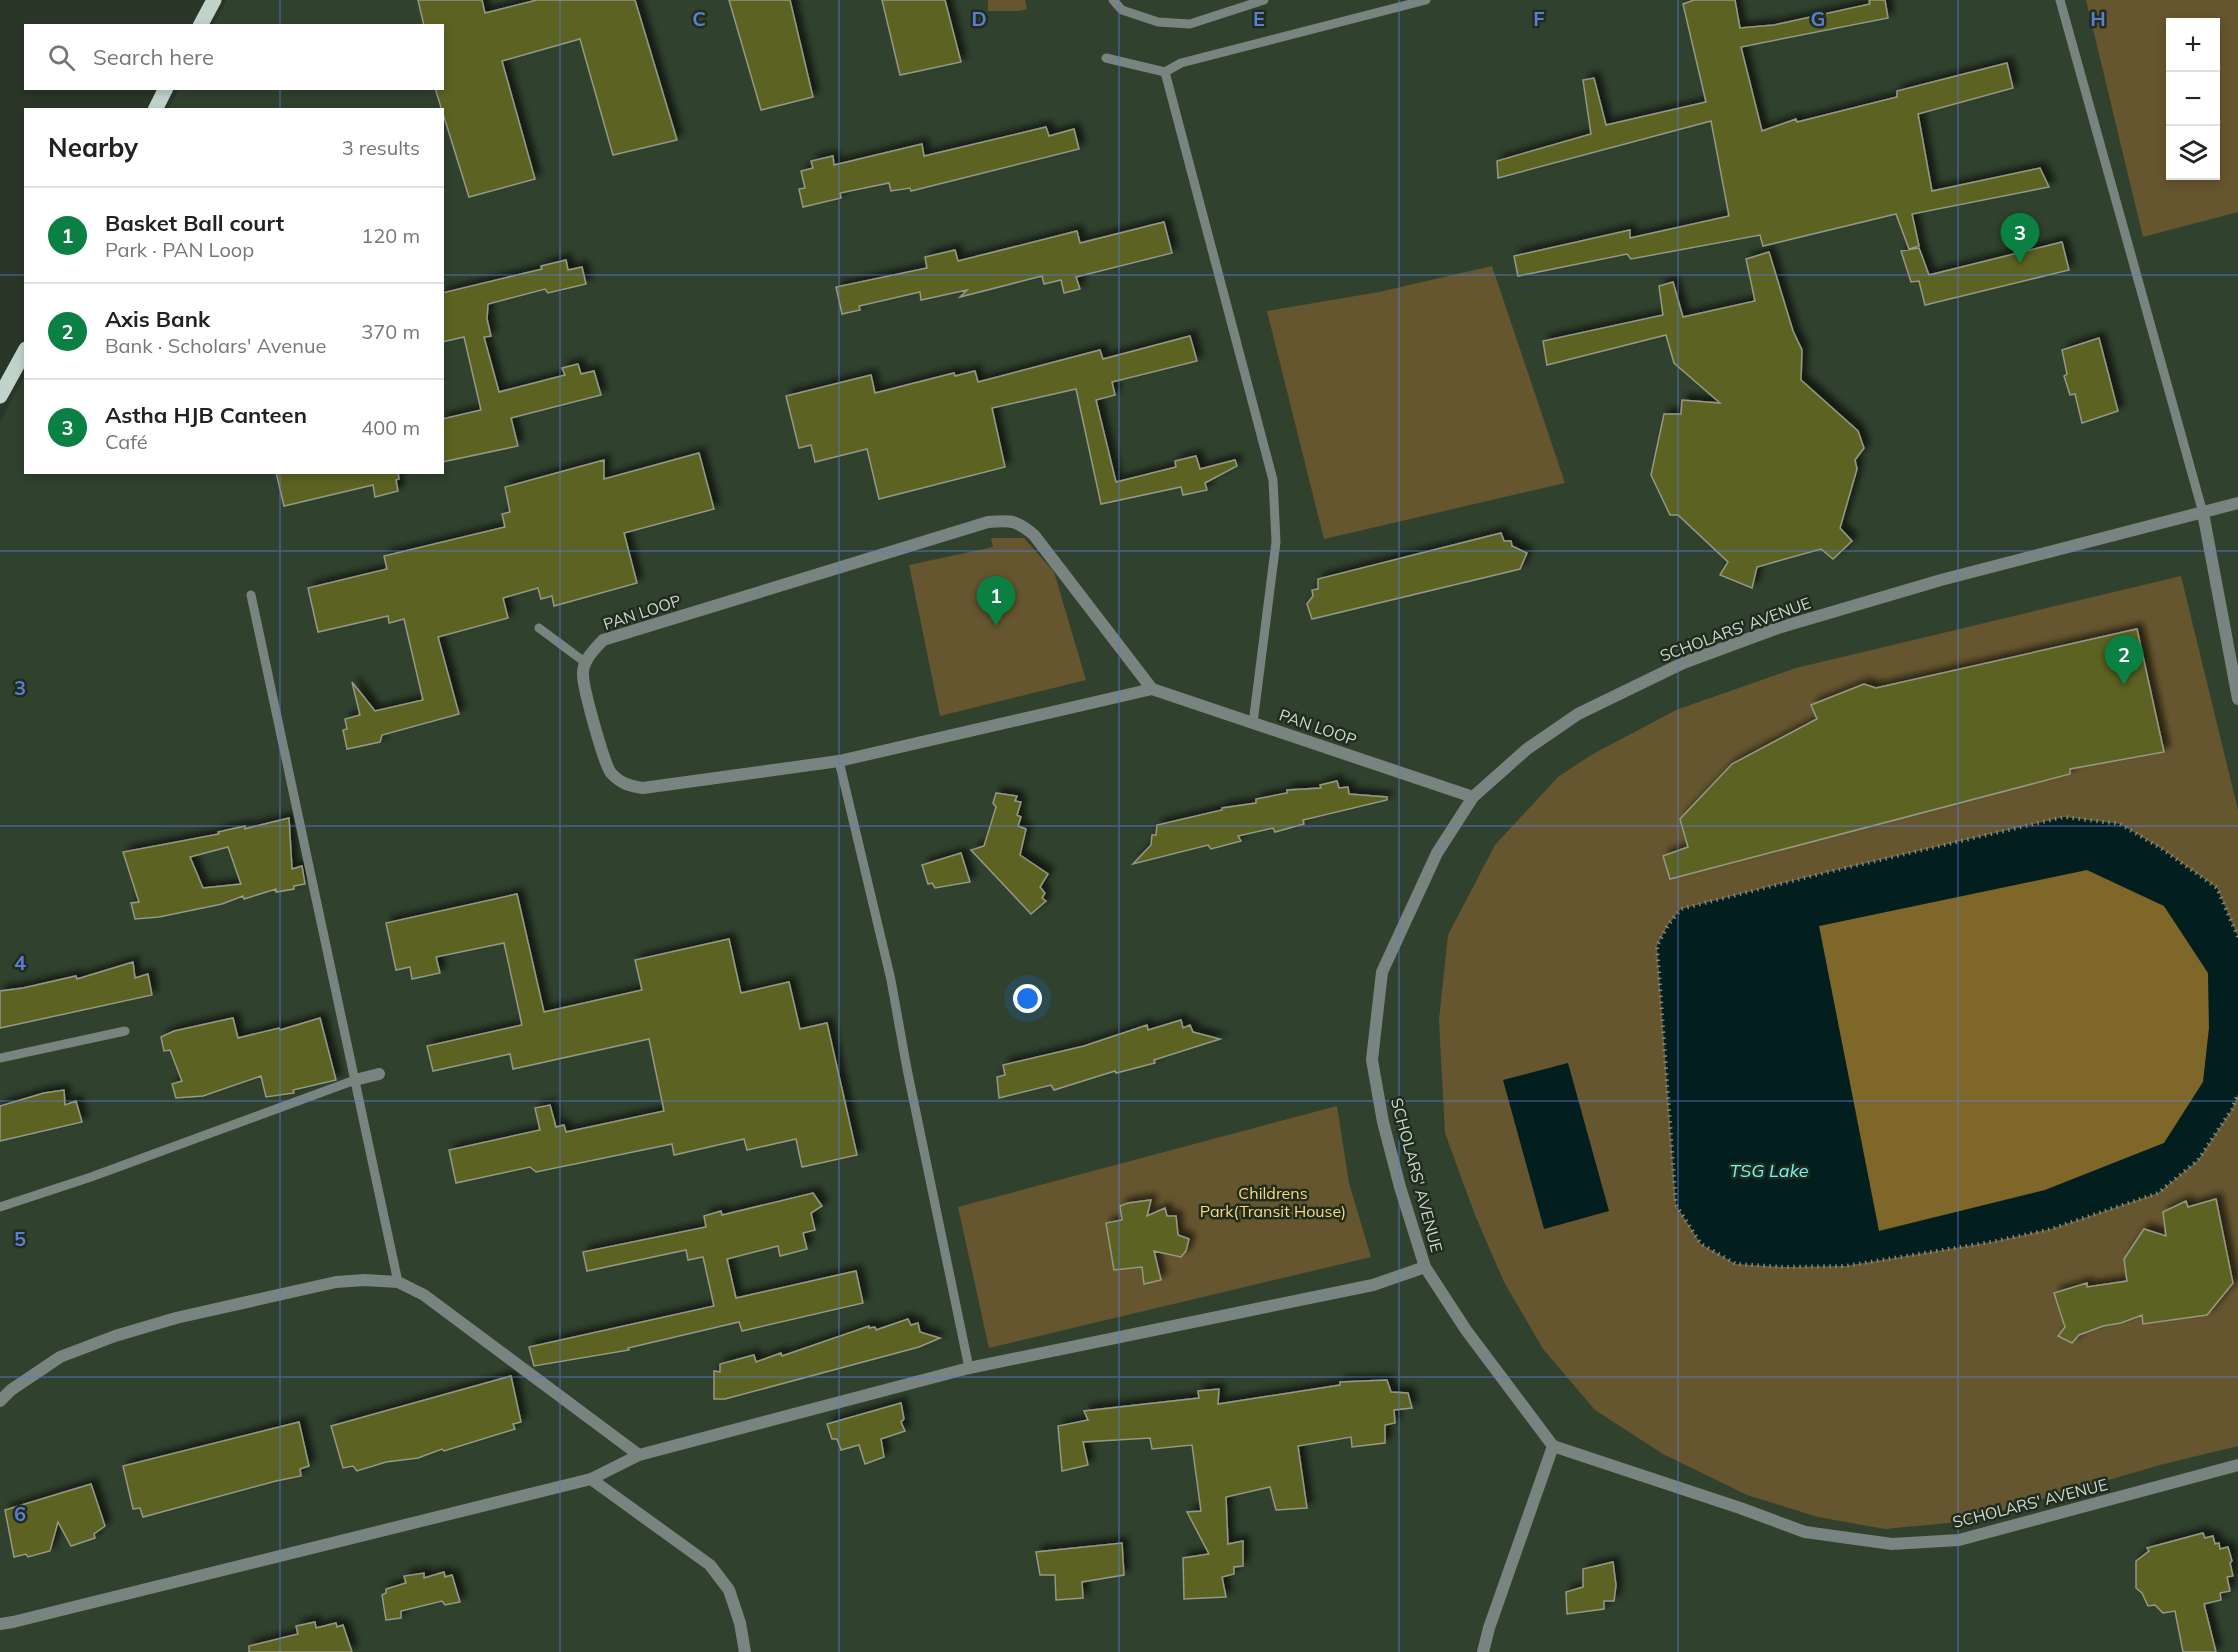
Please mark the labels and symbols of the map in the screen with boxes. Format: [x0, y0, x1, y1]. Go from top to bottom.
text: C [692, 6, 706, 31]
text: D [971, 6, 987, 31]
text: E [1253, 6, 1265, 31]
text: F [1533, 6, 1545, 31]
text: G [1811, 6, 1825, 31]
text: H [2090, 6, 2106, 31]
pin: 3 [2000, 214, 2040, 263]
pin: 1 [976, 576, 1016, 626]
street label: PAN LOOP [601, 590, 683, 634]
street label: SCHOLARS' AVENUE [1657, 592, 1813, 666]
pin: 2 [2104, 636, 2144, 685]
text: 3 [14, 675, 26, 700]
street label: PAN LOOP [1277, 704, 1359, 750]
text: 4 [14, 950, 26, 975]
your location [1013, 984, 1042, 1013]
street label: SCHOLARS' AVENUE [1387, 1096, 1447, 1254]
water label: TSG Lake [1730, 1159, 1809, 1182]
park label: Childrens Park(Transit House) [1200, 1183, 1346, 1221]
text: 5 [14, 1226, 26, 1251]
street label: SCHOLARS' AVENUE [1950, 1474, 2110, 1532]
text: 6 [14, 1501, 26, 1526]

